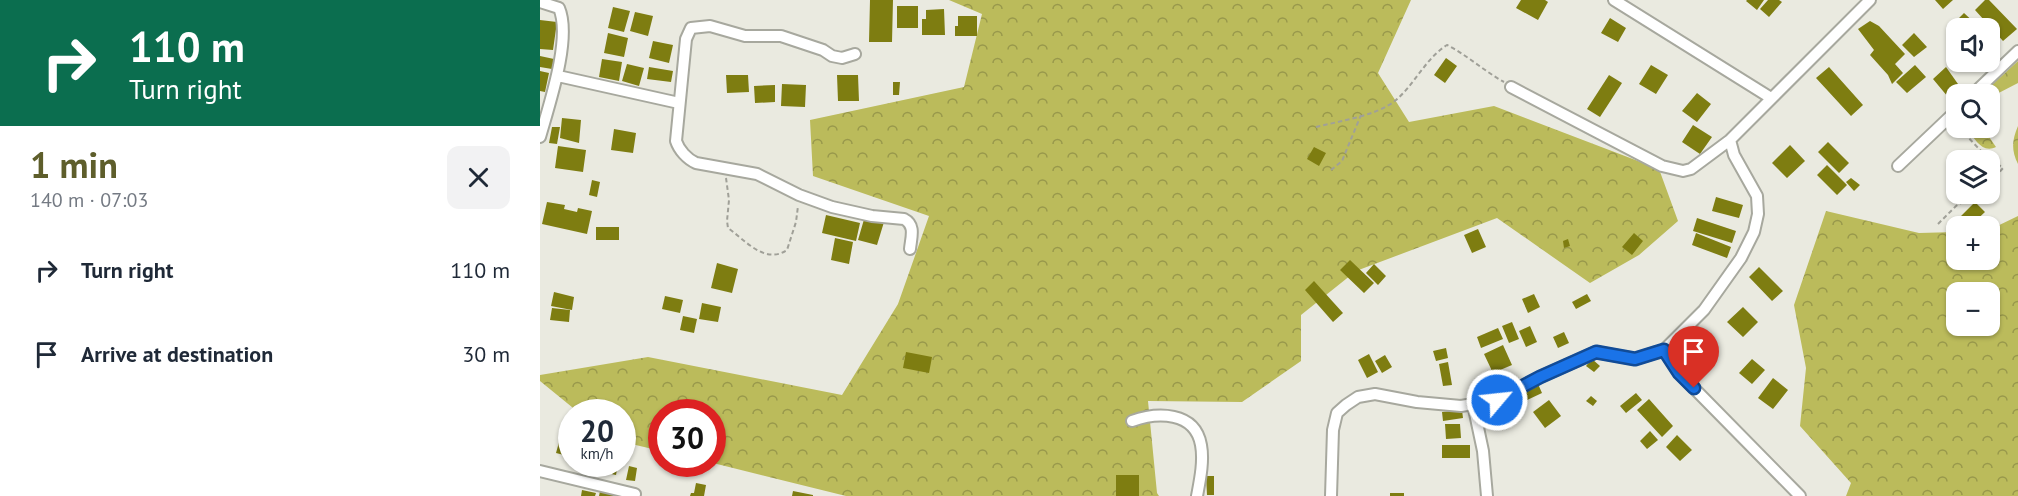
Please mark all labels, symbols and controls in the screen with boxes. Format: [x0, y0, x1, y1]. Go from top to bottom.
map controls [1946, 18, 2000, 336]
button: sound [1946, 18, 2000, 72]
text: 110 m [129, 19, 245, 74]
icon: right [30, 24, 108, 102]
text: Turn right [129, 72, 242, 106]
button: search [1946, 84, 2000, 138]
text: 1 min [30, 141, 118, 188]
button: close [447, 146, 510, 209]
button: layers [1946, 150, 2000, 204]
text: 140 m · 07:03 [30, 187, 148, 213]
button: + [1946, 216, 2000, 270]
icon: right [30, 254, 63, 287]
text: Turn right [81, 256, 173, 284]
text: 110 m [450, 256, 510, 284]
button: − [1946, 282, 2000, 336]
pin [1668, 326, 1719, 388]
icon: arrive [1677, 335, 1710, 368]
icon: arrive [30, 338, 63, 371]
text: Arrive at destination [81, 340, 273, 368]
text: 30 m [462, 340, 510, 368]
position arrow [1465, 368, 1529, 432]
speed limit sign: 30 [648, 399, 726, 477]
text: 20 [580, 411, 614, 450]
text: km/h [581, 444, 613, 463]

